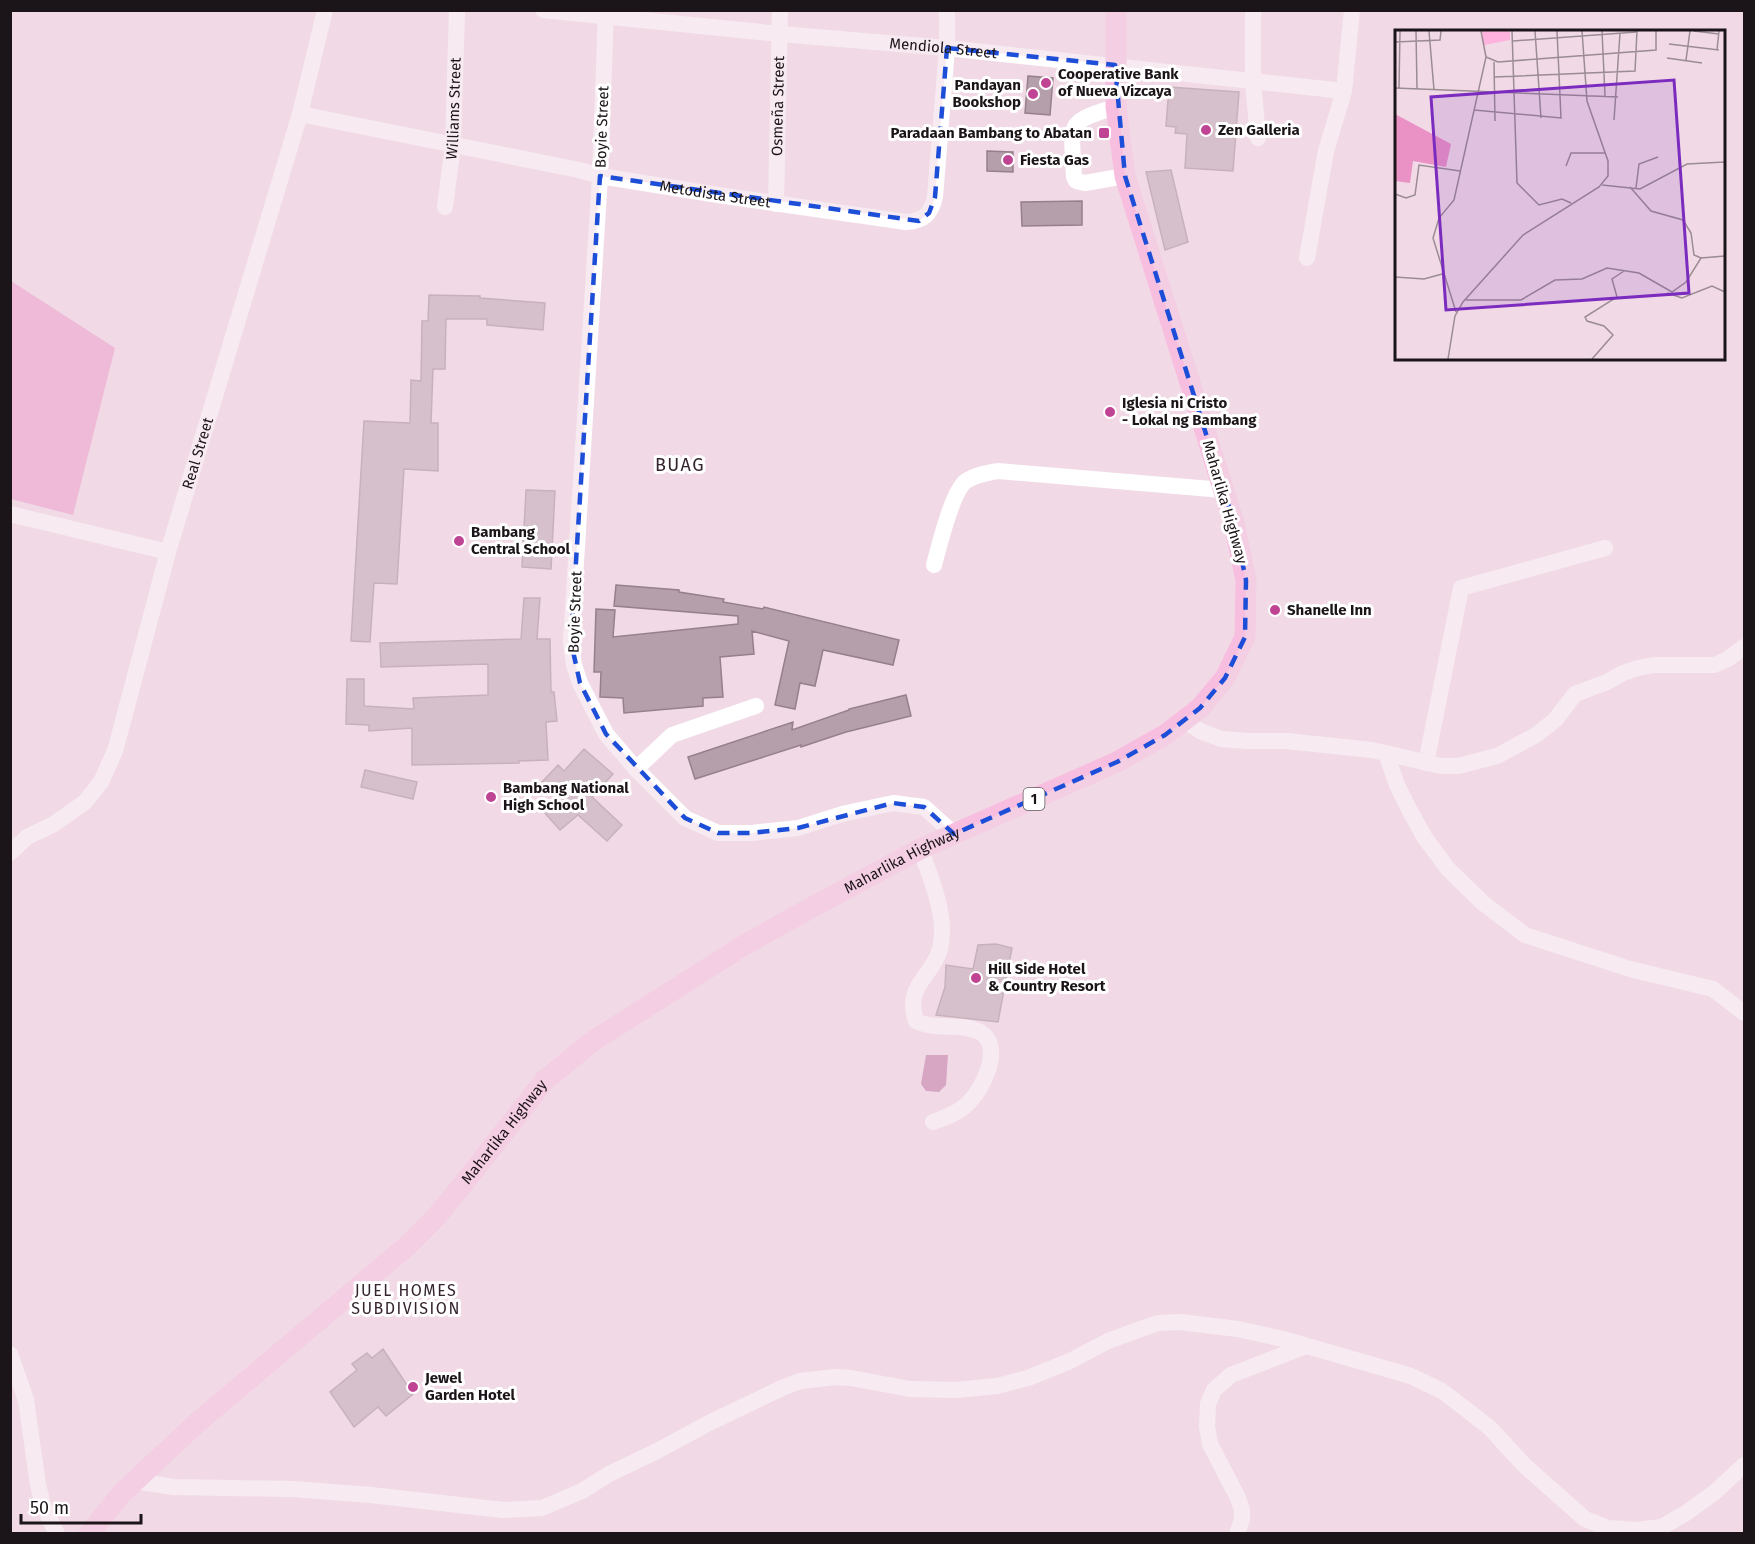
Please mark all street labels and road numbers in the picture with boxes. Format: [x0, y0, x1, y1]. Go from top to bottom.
street label: Mendiola Street [889, 34, 998, 62]
street label: Osmeña Street [768, 55, 788, 156]
street label: Williams Street [442, 56, 465, 161]
street label: Boyie Street [592, 85, 612, 168]
street label: Metodista Street [658, 177, 773, 212]
street label: Real Street [178, 415, 217, 491]
street label: Maharlika Highway [1199, 438, 1251, 566]
street label: Boyie Street [565, 570, 585, 653]
road number: 1 [1024, 788, 1044, 810]
street label: Maharlika Highway [841, 823, 963, 897]
street label: Maharlika Highway [458, 1076, 551, 1188]

